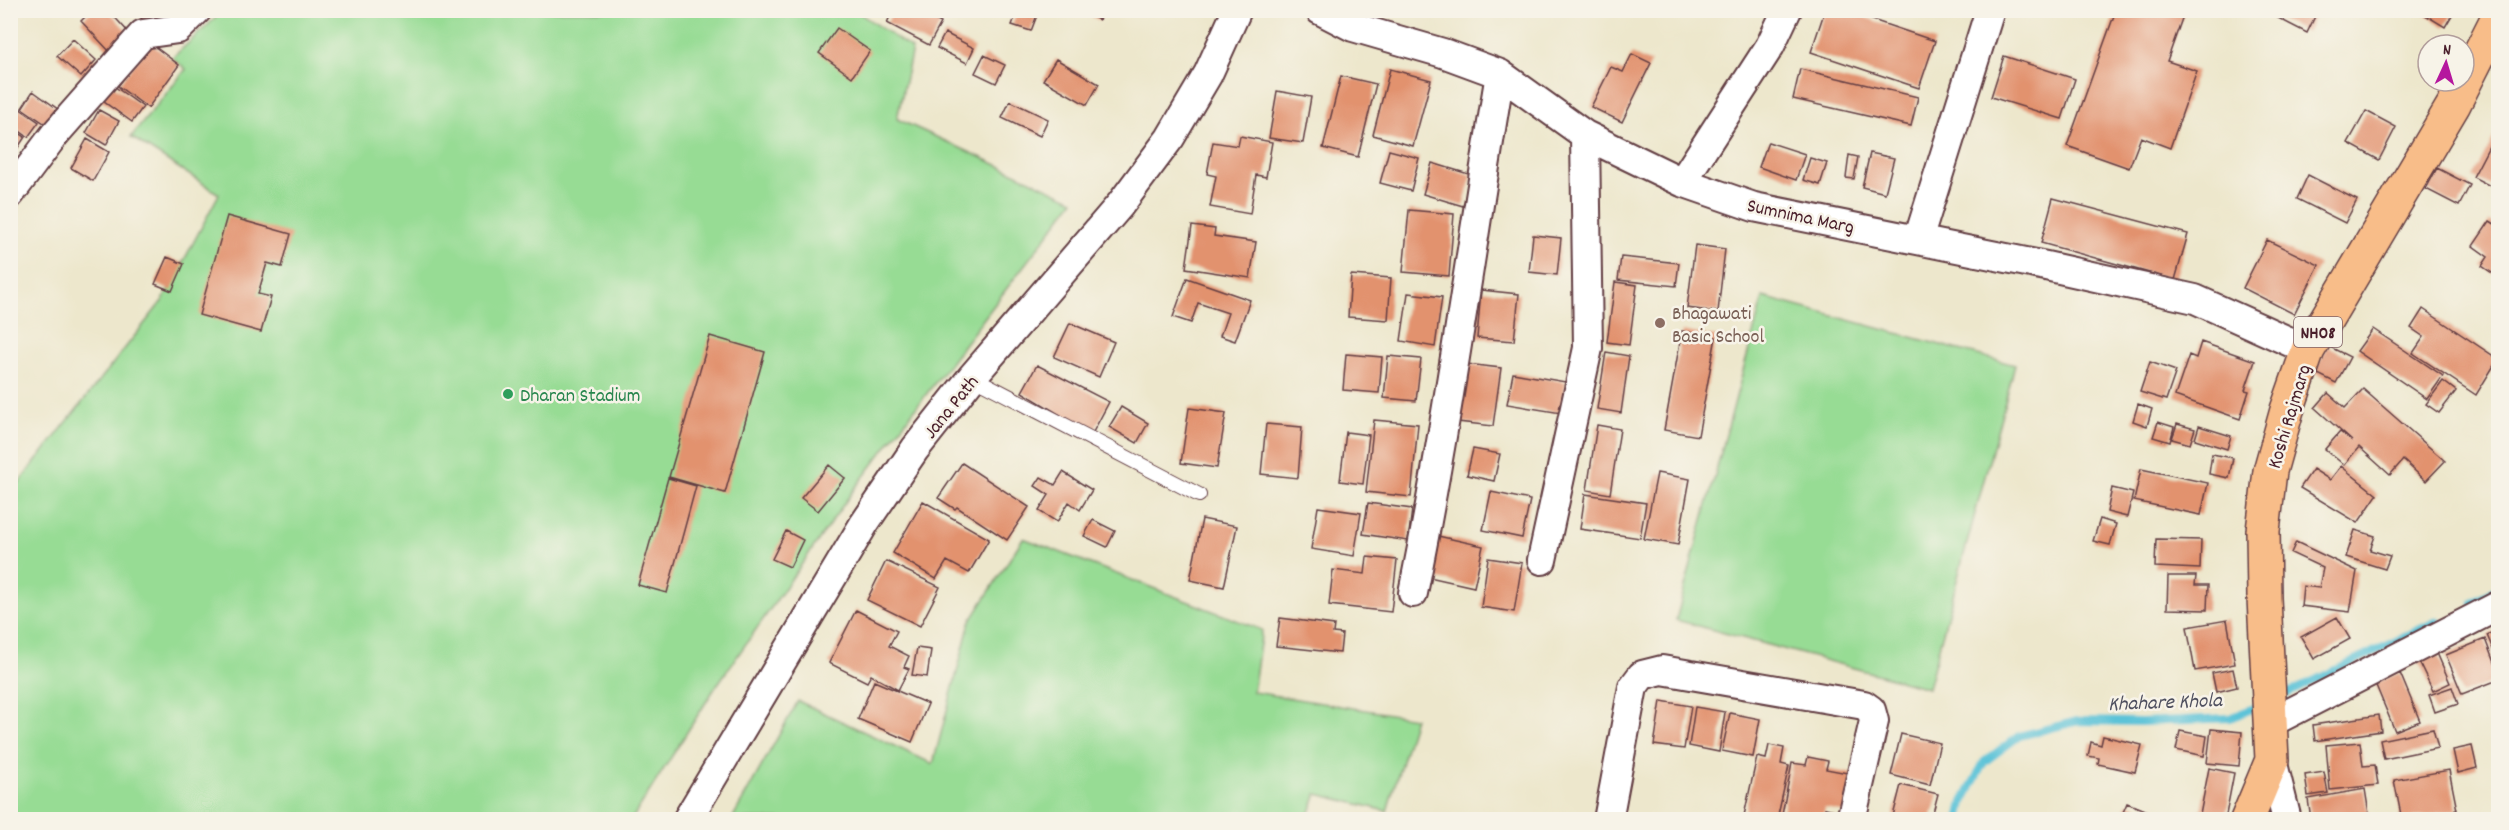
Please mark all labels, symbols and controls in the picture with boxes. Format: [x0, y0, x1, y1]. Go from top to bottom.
north arrow [2416, 33, 2476, 93]
text: N [2442, 39, 2452, 62]
street label: Sumnima Marg [1744, 193, 1857, 243]
place label: Bhagawati Basic School [1672, 301, 1764, 352]
marker: Bhagawati Basic School [1653, 316, 1667, 330]
road number: NH08 [2294, 317, 2342, 347]
street label: Koshi Rajmarg [2262, 361, 2320, 472]
street label: Jana Path [918, 370, 987, 446]
place label: Dharan Stadium [520, 383, 640, 411]
marker: Dharan Stadium [501, 387, 515, 401]
water label: Khahare Khola [2108, 687, 2224, 721]

